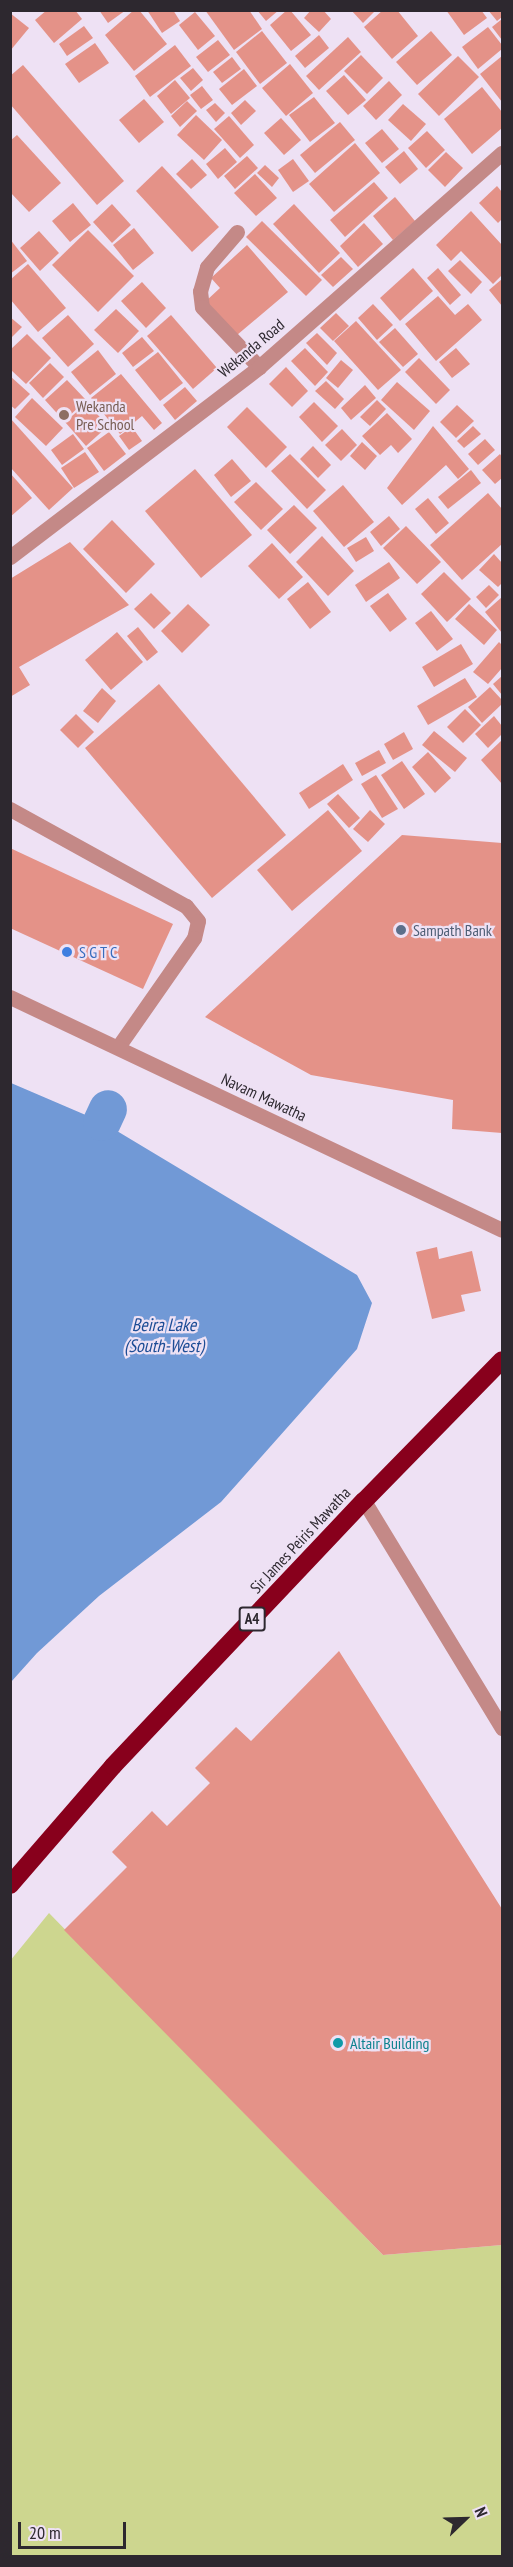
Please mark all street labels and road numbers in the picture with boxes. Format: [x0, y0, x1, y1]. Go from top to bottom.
street label: Wekanda Road [214, 315, 288, 381]
street label: Navam Mawatha [218, 1069, 310, 1125]
street label: Sir James Peiris Mawatha [246, 1483, 354, 1597]
road number: A4 [238, 1607, 266, 1631]

